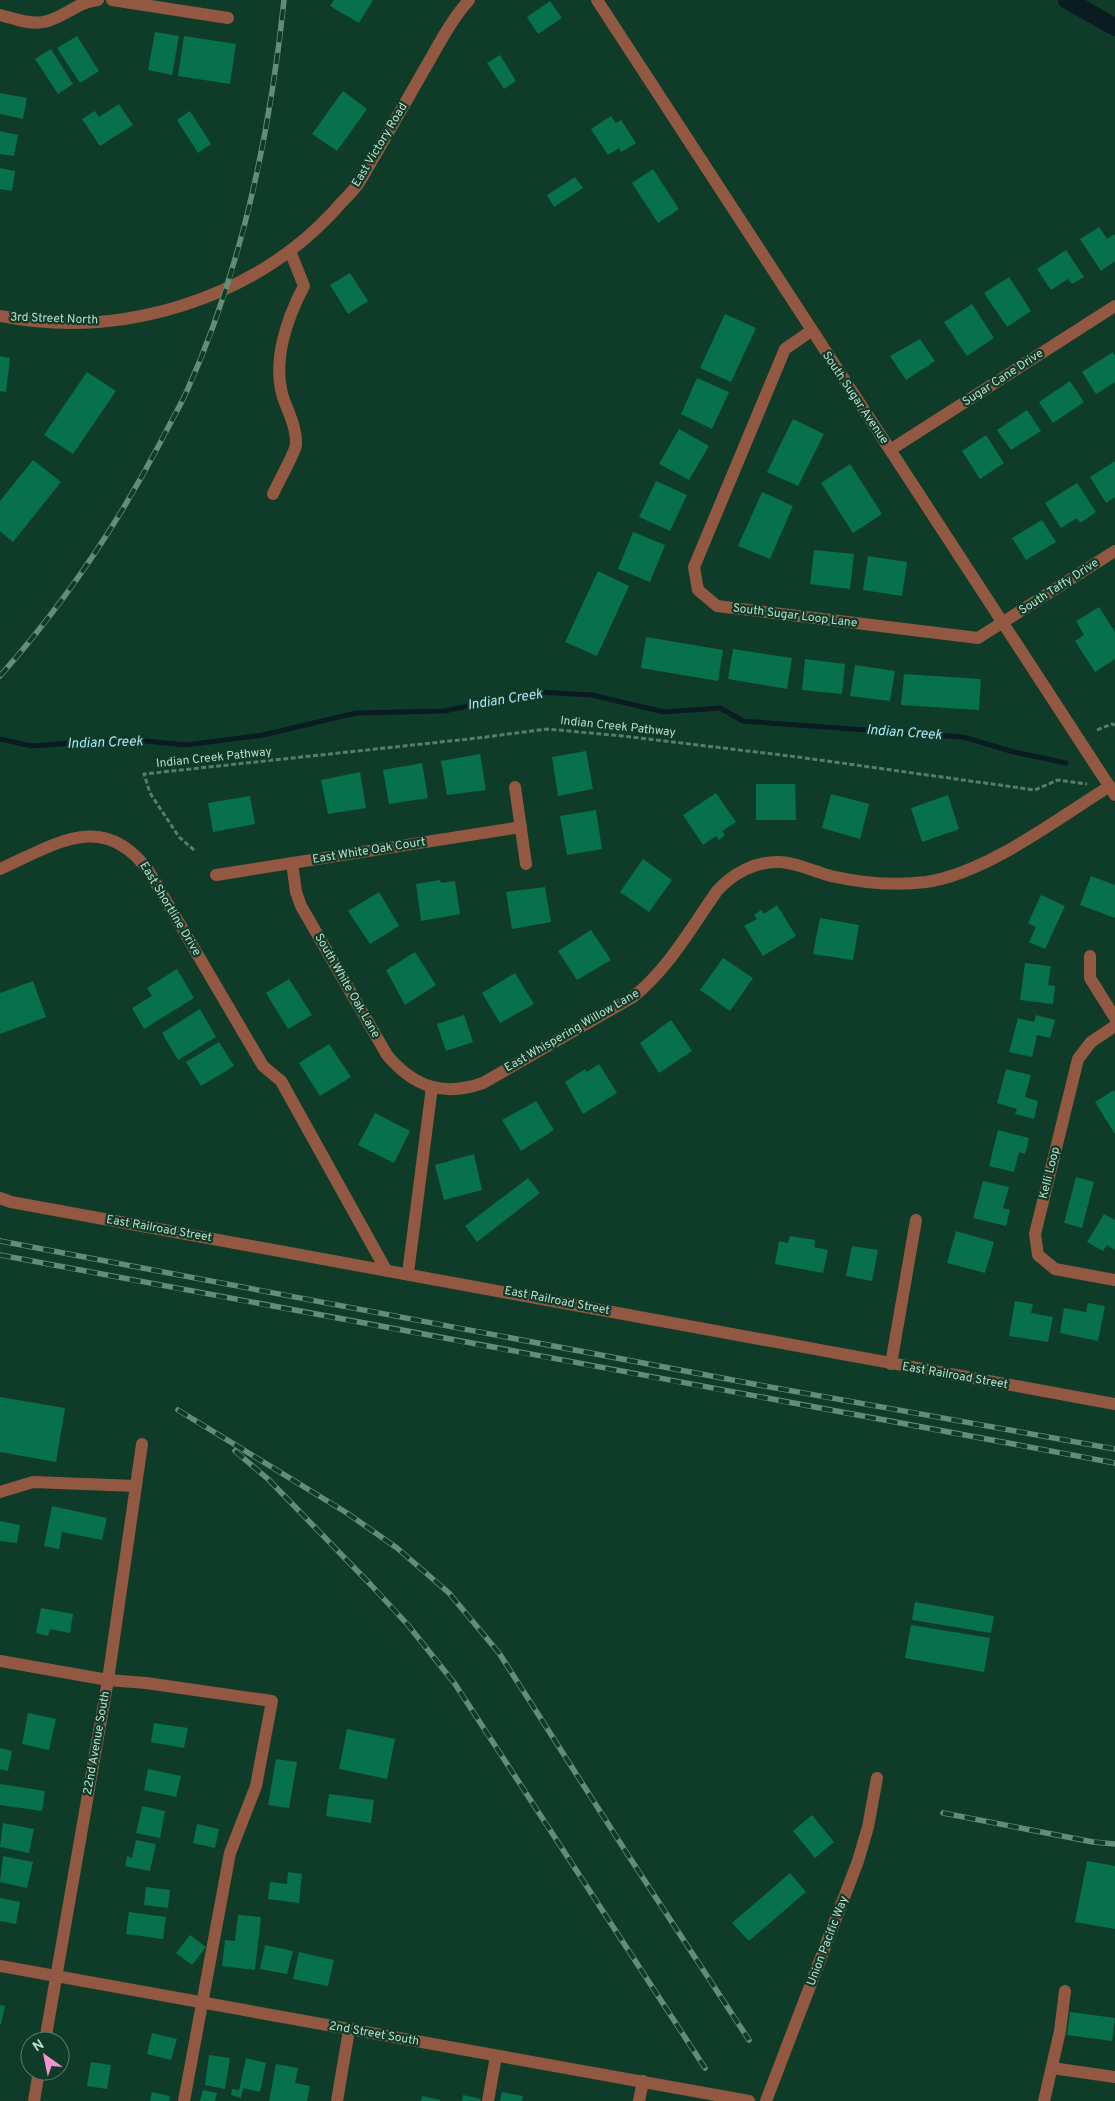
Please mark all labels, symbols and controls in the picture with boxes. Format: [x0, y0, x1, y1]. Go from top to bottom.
street label: East Victory Road [349, 100, 411, 190]
street label: 3rd Street North [10, 309, 98, 329]
street label: Sugar Cane Drive [959, 346, 1047, 410]
street label: South Sugar Avenue [818, 348, 892, 448]
street label: South Taffy Drive [1016, 555, 1102, 619]
street label: South Sugar Loop Lane [732, 600, 858, 632]
water label: Indian Creek [466, 686, 545, 714]
street label: Indian Creek Pathway [559, 713, 677, 741]
water label: Indian Creek [866, 722, 943, 744]
water label: Indian Creek [67, 733, 144, 753]
street label: Indian Creek Pathway [155, 744, 273, 772]
street label: East White Oak Court [311, 834, 427, 868]
street label: East Shortline Drive [136, 859, 204, 959]
street label: South White Oak Lane [311, 931, 383, 1041]
street label: East Whispering Willow Lane [502, 986, 642, 1076]
street label: Kelli Loop [1036, 1145, 1064, 1201]
street label: East Railroad Street [105, 1212, 213, 1246]
street label: East Railroad Street [503, 1283, 611, 1319]
street label: East Railroad Street [901, 1359, 1009, 1393]
street label: 22nd Avenue South [80, 1690, 114, 1796]
street label: Union Pacific Way [803, 1894, 853, 1988]
street label: 2nd Street South [328, 2018, 420, 2050]
north arrow [20, 2031, 70, 2081]
text: N [30, 2036, 48, 2056]

